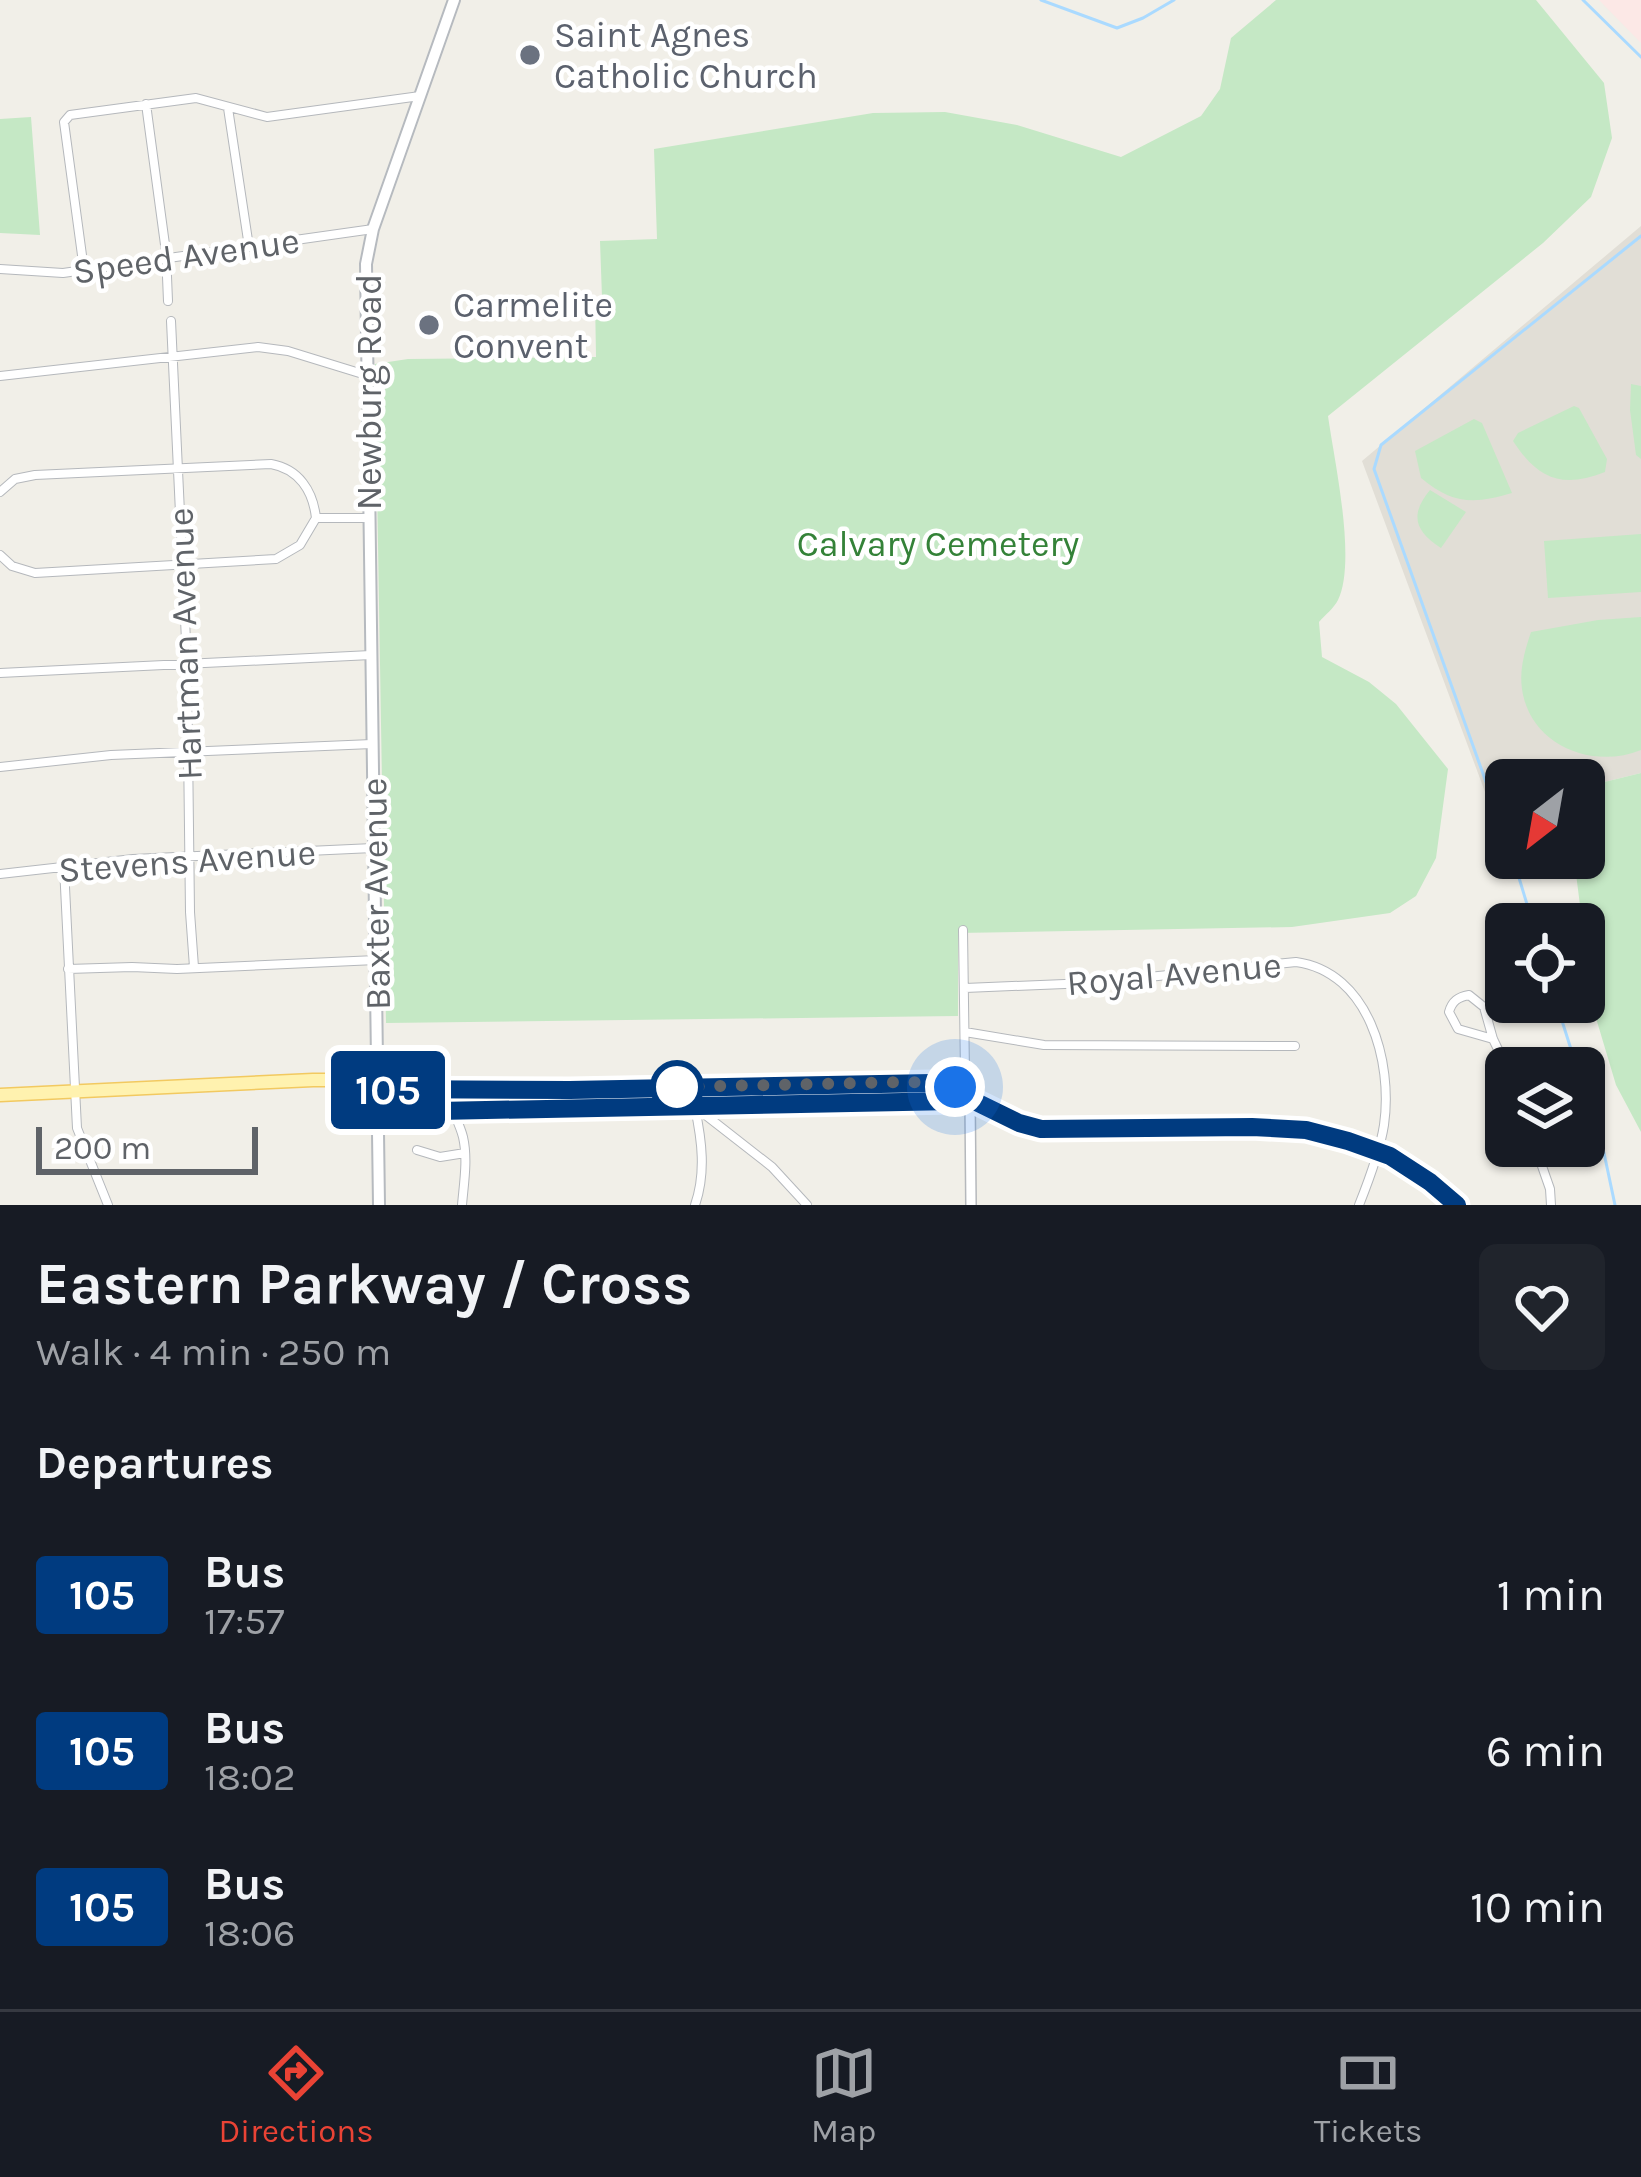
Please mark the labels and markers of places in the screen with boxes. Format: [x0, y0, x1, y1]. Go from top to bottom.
place label: Saint Agnes Catholic Church [554, 14, 818, 97]
marker: Saint Agnes Catholic Church [517, 42, 543, 68]
place label: Carmelite Convent [453, 284, 613, 367]
marker: Carmelite Convent [416, 312, 442, 338]
unlabelled marker [652, 1062, 702, 1112]

